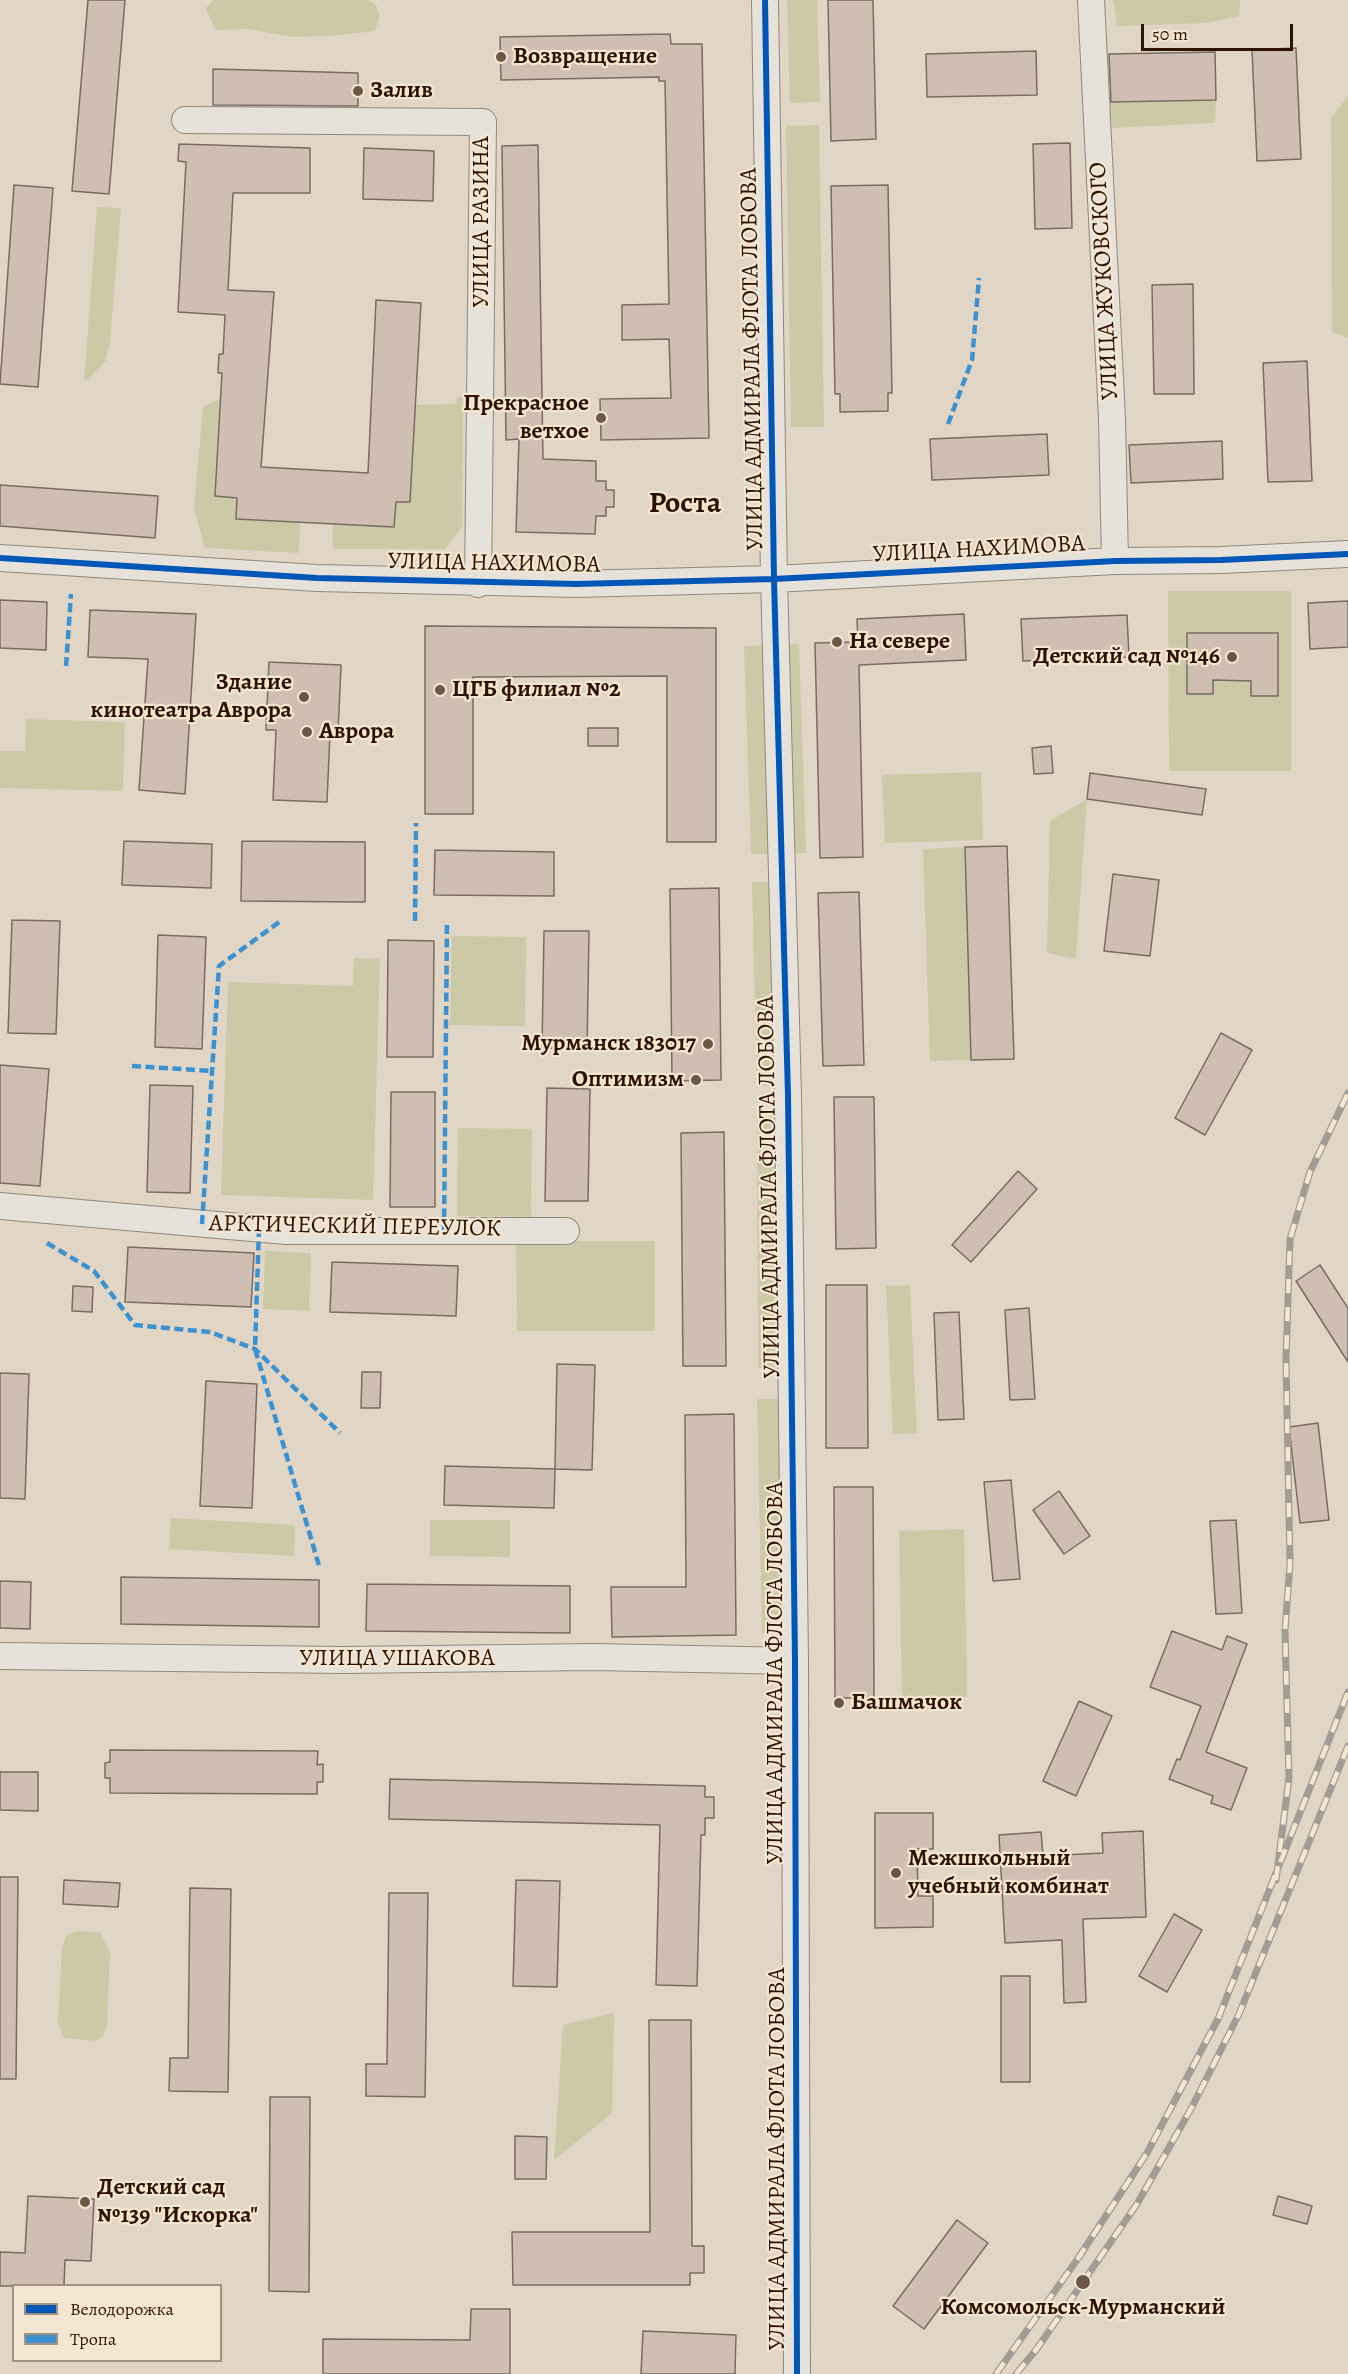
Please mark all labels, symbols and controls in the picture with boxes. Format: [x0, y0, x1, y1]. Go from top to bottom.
scale bar [1144, 12, 1296, 50]
text: 50 m [1152, 22, 1188, 46]
place label: Возвращение [513, 43, 657, 71]
marker: Возвращение [494, 50, 508, 64]
place label: Залив [370, 77, 433, 105]
marker: Залив [351, 84, 365, 98]
street label: УЛИЦА РАЗИНА [468, 136, 496, 308]
street label: УЛИЦА ЖУКОВСКОГО [1084, 161, 1126, 401]
street label: УЛИЦА АДМИРАЛА ФЛОТА ЛОБОВА [735, 167, 771, 551]
place label: Прекрасное ветхое [463, 390, 589, 446]
marker: Прекрасное ветхое [594, 411, 608, 425]
district label: Роста [649, 487, 721, 523]
street label: УЛИЦА НАХИМОВА [872, 530, 1086, 570]
street label: УЛИЦА НАХИМОВА [387, 548, 601, 580]
place label: На севере [849, 628, 950, 656]
marker: На севере [830, 635, 844, 649]
place label: Детский сад №146 [1033, 643, 1220, 671]
marker: Детский сад №146 [1225, 650, 1239, 664]
place label: Здание кинотеатра Аврора [90, 669, 292, 725]
place label: ЦГБ филиал №2 [452, 676, 621, 704]
marker: ЦГБ филиал №2 [433, 683, 447, 697]
marker: Здание кинотеатра Аврора [297, 690, 311, 704]
place label: Аврора [319, 718, 395, 746]
marker: Аврора [300, 725, 314, 739]
street label: УЛИЦА АДМИРАЛА ФЛОТА ЛОБОВА [752, 995, 788, 1379]
place label: Мурманск 183017 [521, 1030, 696, 1058]
marker: Мурманск 183017 [701, 1037, 715, 1051]
place label: Оптимизм [572, 1066, 684, 1094]
marker: Оптимизм [689, 1073, 703, 1087]
street label: АРКТИЧЕСКИЙ ПЕРЕУЛОК [209, 1210, 501, 1244]
street label: УЛИЦА АДМИРАЛА ФЛОТА ЛОБОВА [762, 1481, 790, 1865]
street label: УЛИЦА УШАКОВА [299, 1645, 495, 1673]
place label: Башмачок [851, 1689, 962, 1717]
marker: Башмачок [832, 1696, 846, 1710]
place label: Межшкольный учебный комбинат [908, 1845, 1109, 1901]
marker: Межшкольный учебный комбинат [889, 1866, 903, 1880]
street label: УЛИЦА АДМИРАЛА ФЛОТА ЛОБОВА [764, 1967, 792, 2351]
place label: Детский сад №139 "Искорка" [97, 2174, 258, 2230]
marker: Детский сад №139 "Искорка" [78, 2195, 92, 2209]
marker: Комсомольск-Мурманский [1074, 2273, 1092, 2291]
legend [12, 2284, 222, 2362]
place label: Комсомольск-Мурманский [940, 2294, 1226, 2322]
text: Велодорожка [70, 2297, 174, 2321]
text: Тропа [70, 2327, 116, 2351]

